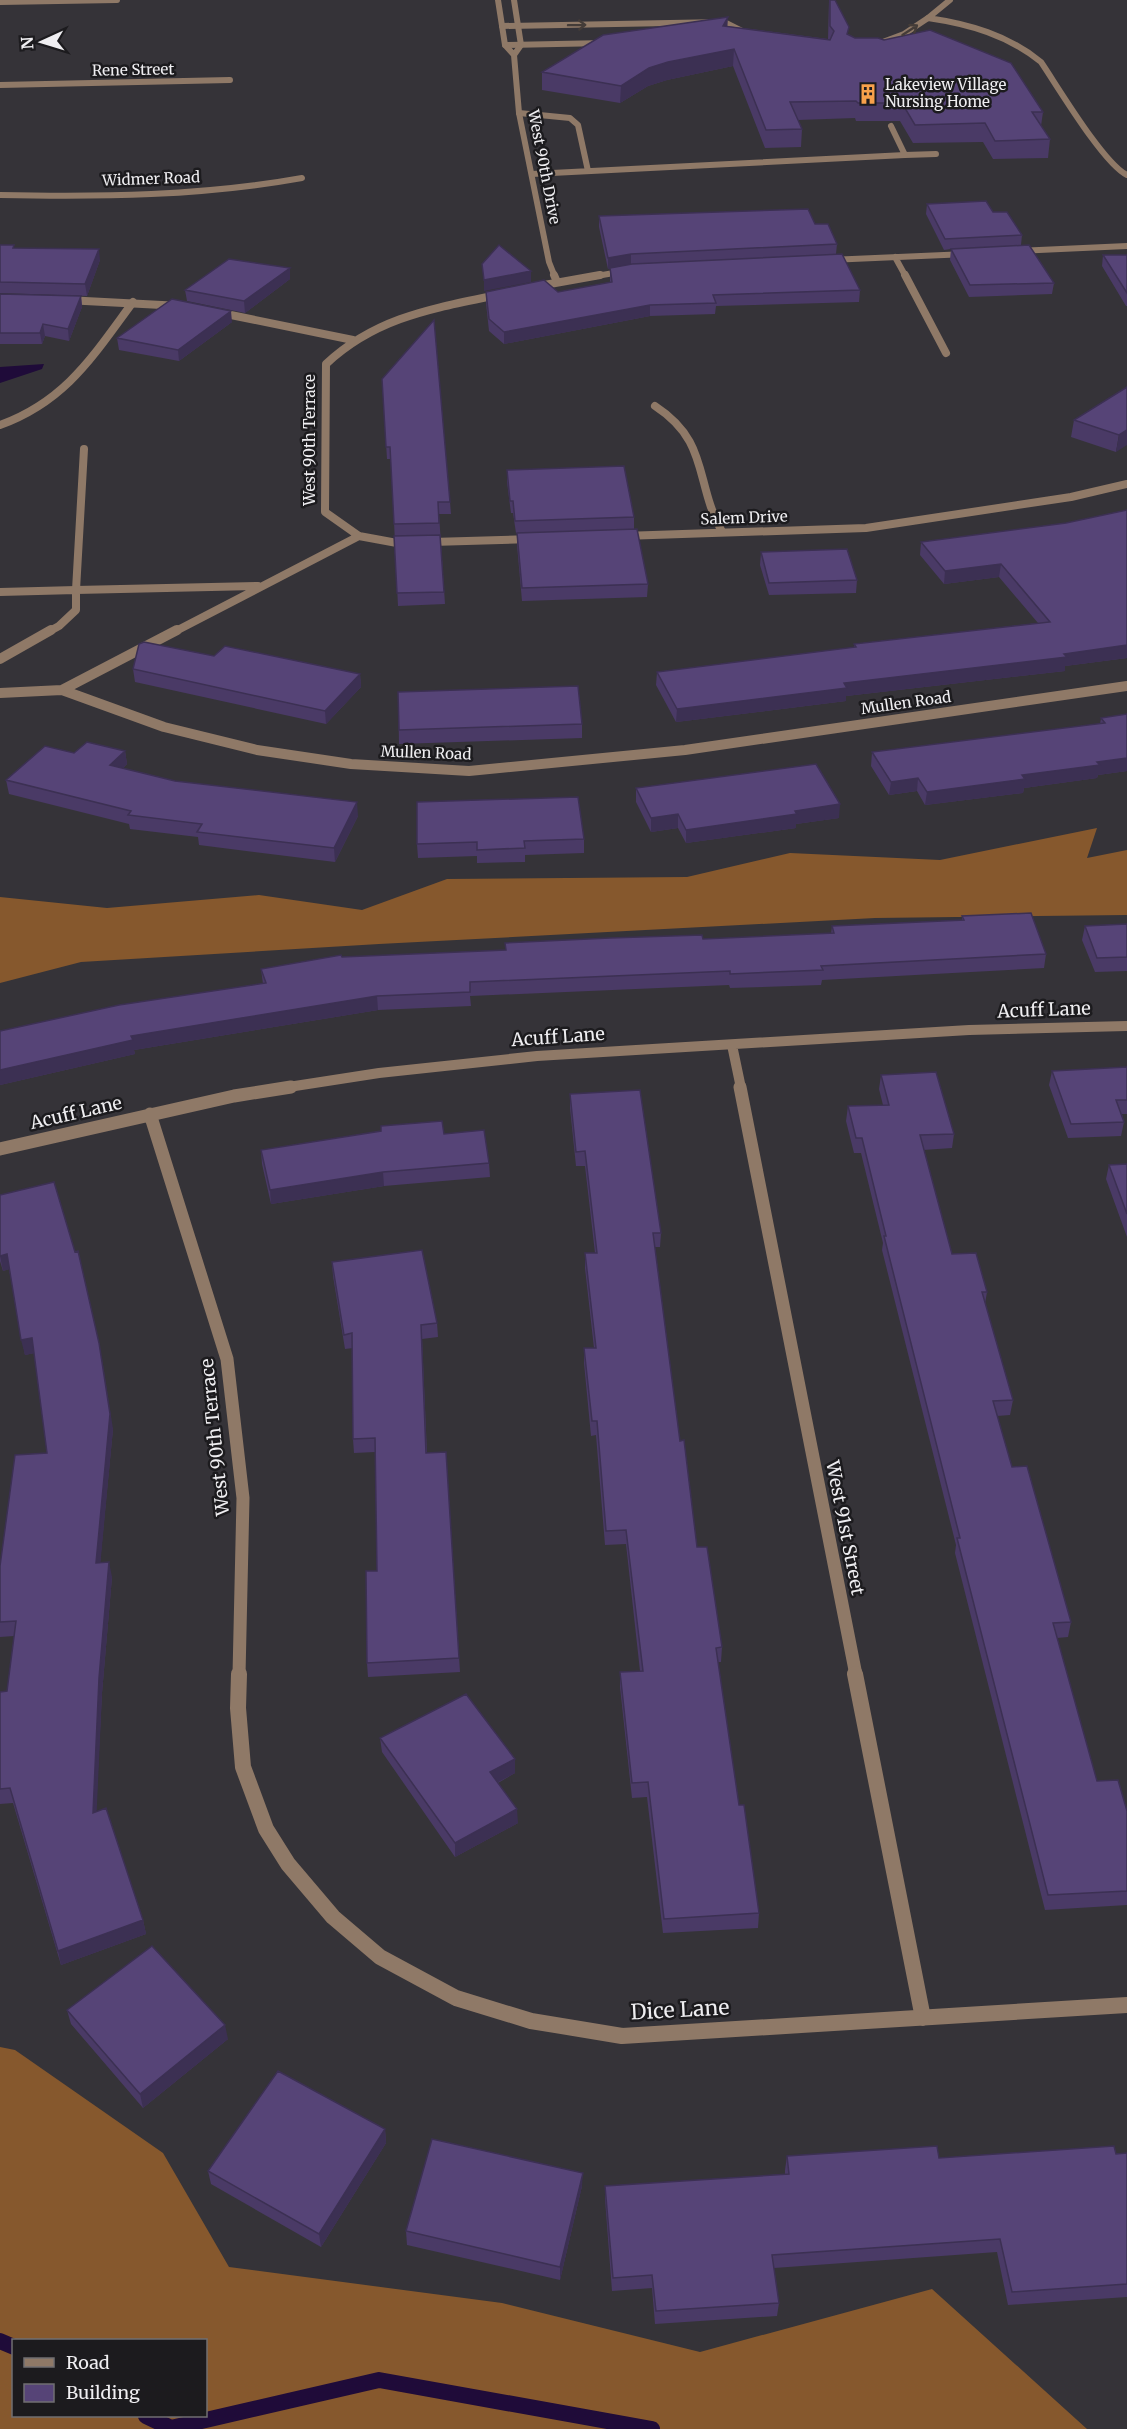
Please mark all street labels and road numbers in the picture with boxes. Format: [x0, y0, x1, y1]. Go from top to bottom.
street label: Rene Street [92, 59, 174, 80]
street label: West 90th Drive [524, 107, 565, 226]
street label: Widmer Road [101, 167, 200, 190]
street label: West 90th Terrace [300, 374, 319, 507]
street label: Salem Drive [700, 506, 788, 529]
street label: Mullen Road [860, 687, 952, 718]
street label: Mullen Road [380, 741, 472, 764]
street label: Acuff Lane [996, 996, 1091, 1023]
street label: Acuff Lane [509, 1022, 605, 1051]
street label: Acuff Lane [27, 1091, 124, 1134]
street label: West 90th Terrace [195, 1357, 234, 1518]
street label: West 91st Street [821, 1458, 870, 1597]
street label: Dice Lane [630, 1993, 730, 2026]

